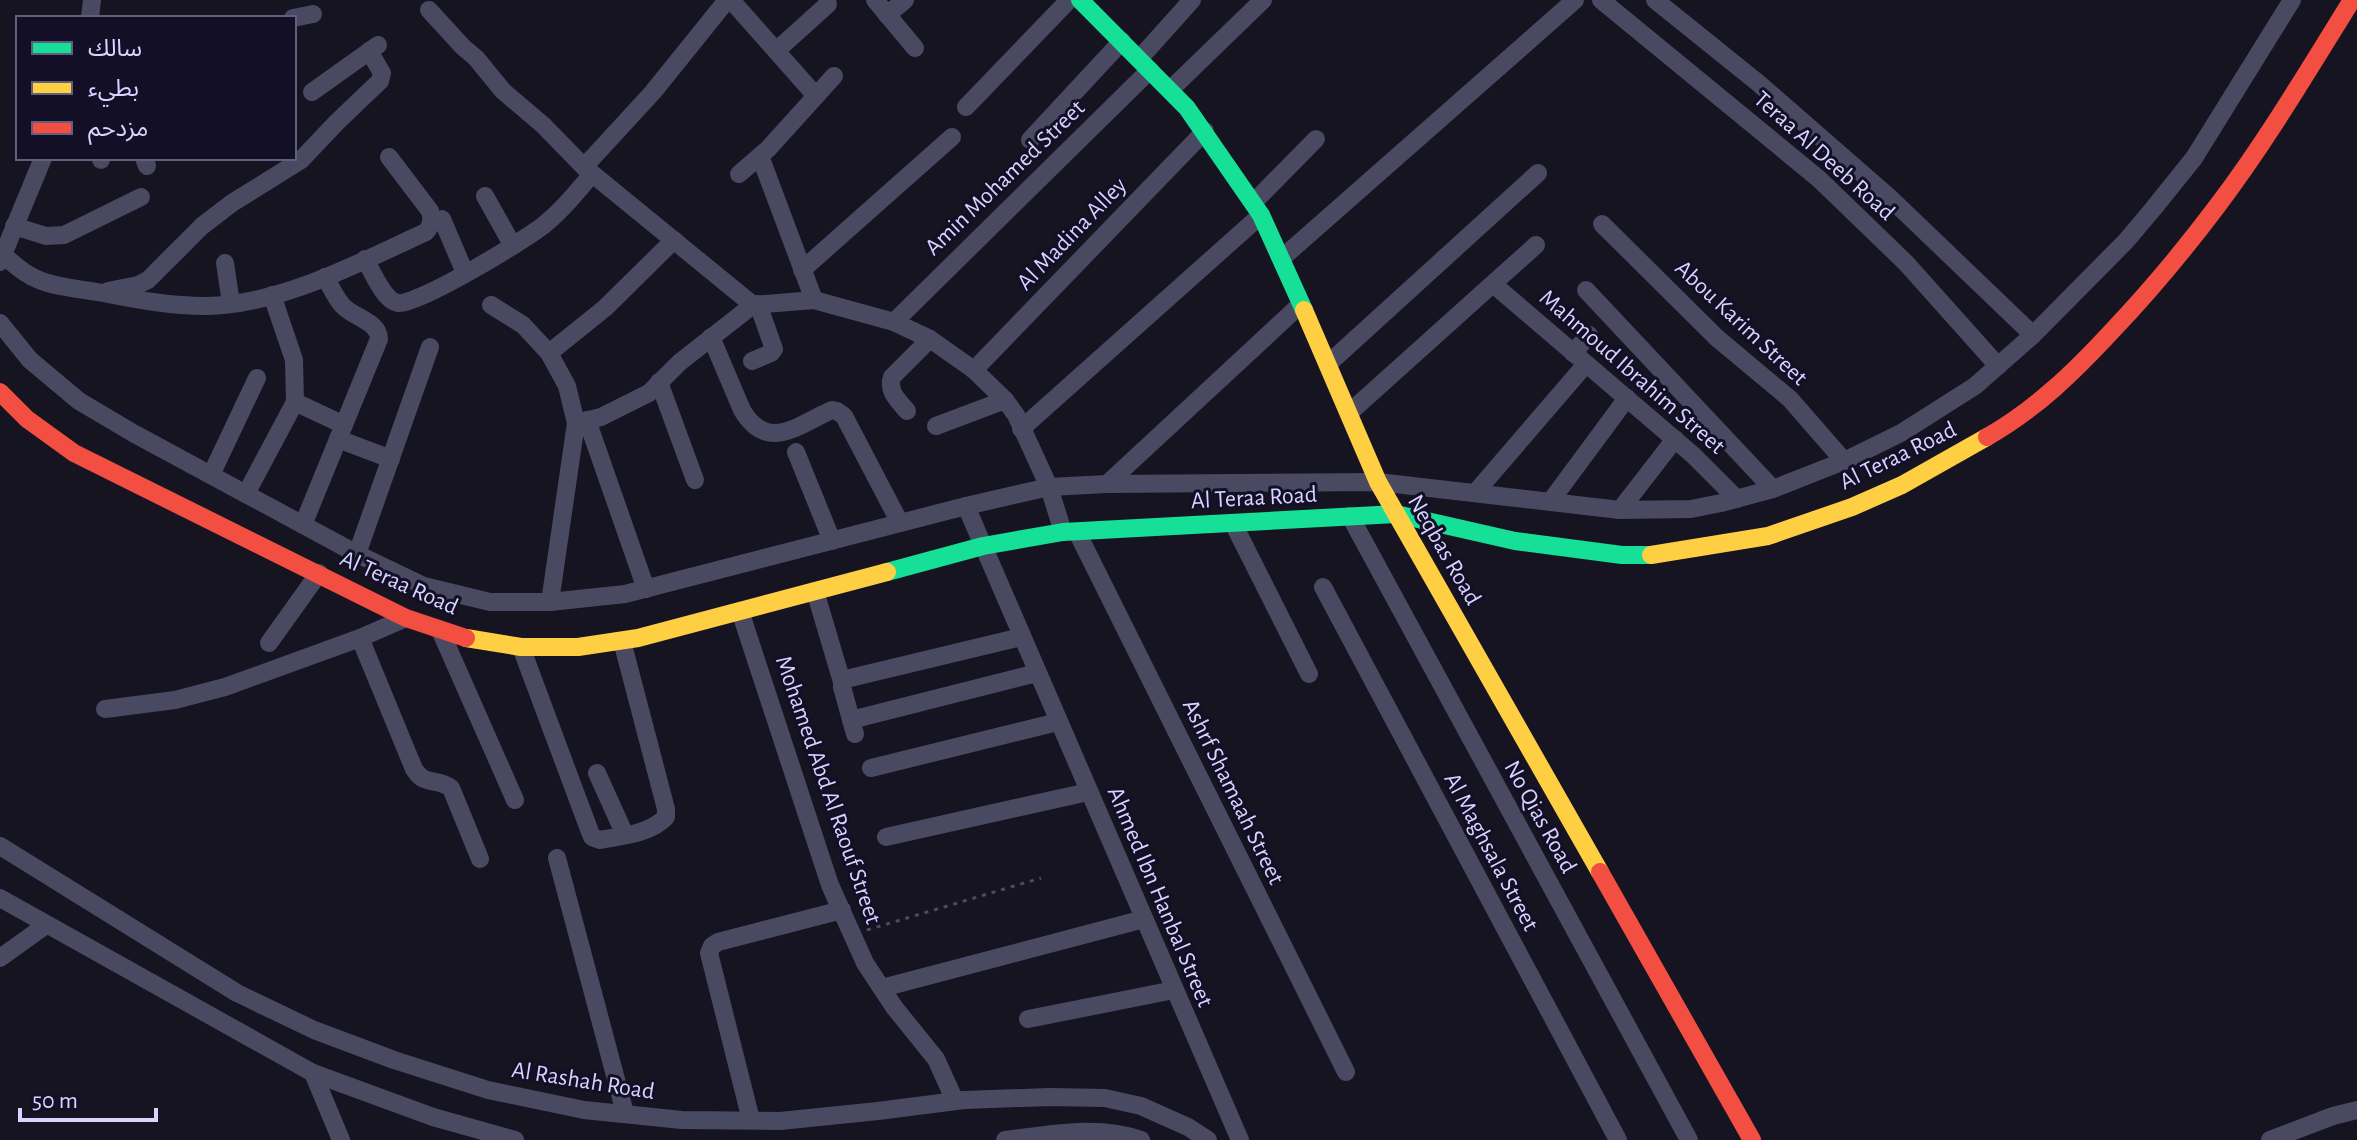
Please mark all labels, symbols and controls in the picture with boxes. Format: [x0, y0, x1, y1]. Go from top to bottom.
legend [16, 16, 296, 160]
text: سالك [88, 37, 142, 61]
text: بطيء [88, 77, 139, 107]
street label: Teraa Al Deeb Road [1749, 87, 1899, 225]
street label: Amin Mohamed Street [921, 96, 1090, 260]
text: مزدحم [88, 117, 148, 145]
street label: Al Madina Alley [1013, 173, 1131, 295]
street label: Abou Karim Street [1670, 256, 1812, 390]
street label: Mahmoud Ibrahim Street [1535, 285, 1729, 459]
street label: Al Teraa Road [1836, 418, 1960, 494]
street label: Al Teraa Road [1190, 483, 1318, 513]
street label: Neqbas Road [1403, 491, 1485, 609]
street label: Al Teraa Road [336, 546, 462, 620]
street label: Mohamed Abd Al Raouf Street [771, 653, 885, 928]
street label: Ashrf Shamaah Street [1178, 696, 1288, 889]
street label: No Qias Road [1499, 757, 1581, 877]
street label: Al Maghsala Street [1439, 769, 1543, 935]
street label: Ahmed Ibn Hanbal Street [1103, 783, 1217, 1011]
street label: Al Rashah Road [510, 1058, 656, 1104]
scale bar [20, 1072, 156, 1122]
text: 50 m [32, 1089, 78, 1113]

